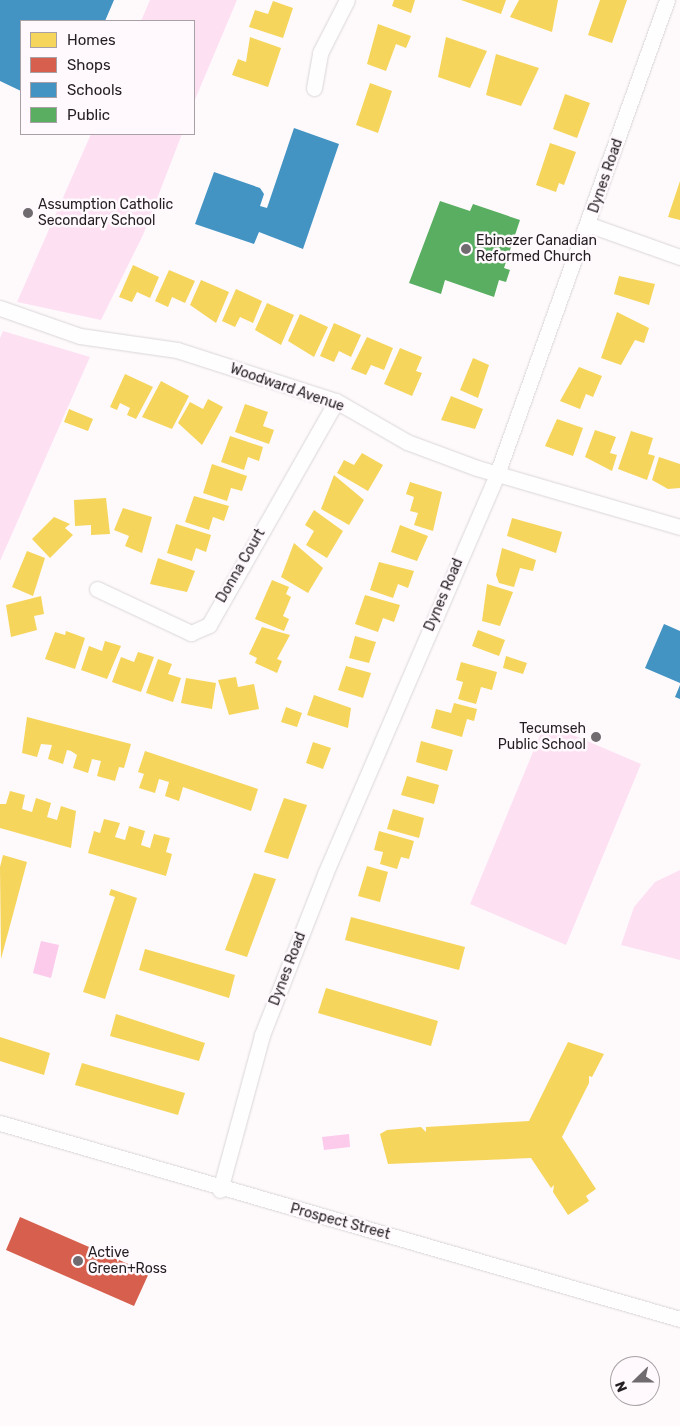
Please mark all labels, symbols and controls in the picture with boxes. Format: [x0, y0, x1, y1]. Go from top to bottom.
legend [20, 20, 195, 135]
text: Homes [67, 31, 116, 49]
text: Shops [67, 56, 111, 74]
text: Schools [67, 81, 122, 99]
text: Public [67, 106, 110, 124]
street label: Dynes Road [585, 137, 627, 215]
place label: Assumption Catholic Secondary School [38, 197, 173, 230]
marker: Assumption Catholic Secondary School [22, 207, 34, 219]
place label: Ebinezer Canadian Reformed Church [476, 233, 597, 266]
marker: Ebinezer Canadian Reformed Church [460, 243, 472, 255]
street label: Woodward Avenue [228, 361, 346, 415]
street label: Donna Court [213, 526, 269, 606]
street label: Dynes Road [421, 556, 467, 634]
place label: Tecumseh Public School [498, 721, 586, 754]
marker: Tecumseh Public School [590, 731, 602, 743]
street label: Dynes Road [266, 930, 310, 1008]
street label: Prospect Street [288, 1201, 392, 1243]
place label: Active Green+Ross [88, 1245, 167, 1278]
marker: Active Green+Ross [72, 1255, 84, 1267]
north arrow [610, 1356, 660, 1406]
text: N [612, 1379, 631, 1394]

